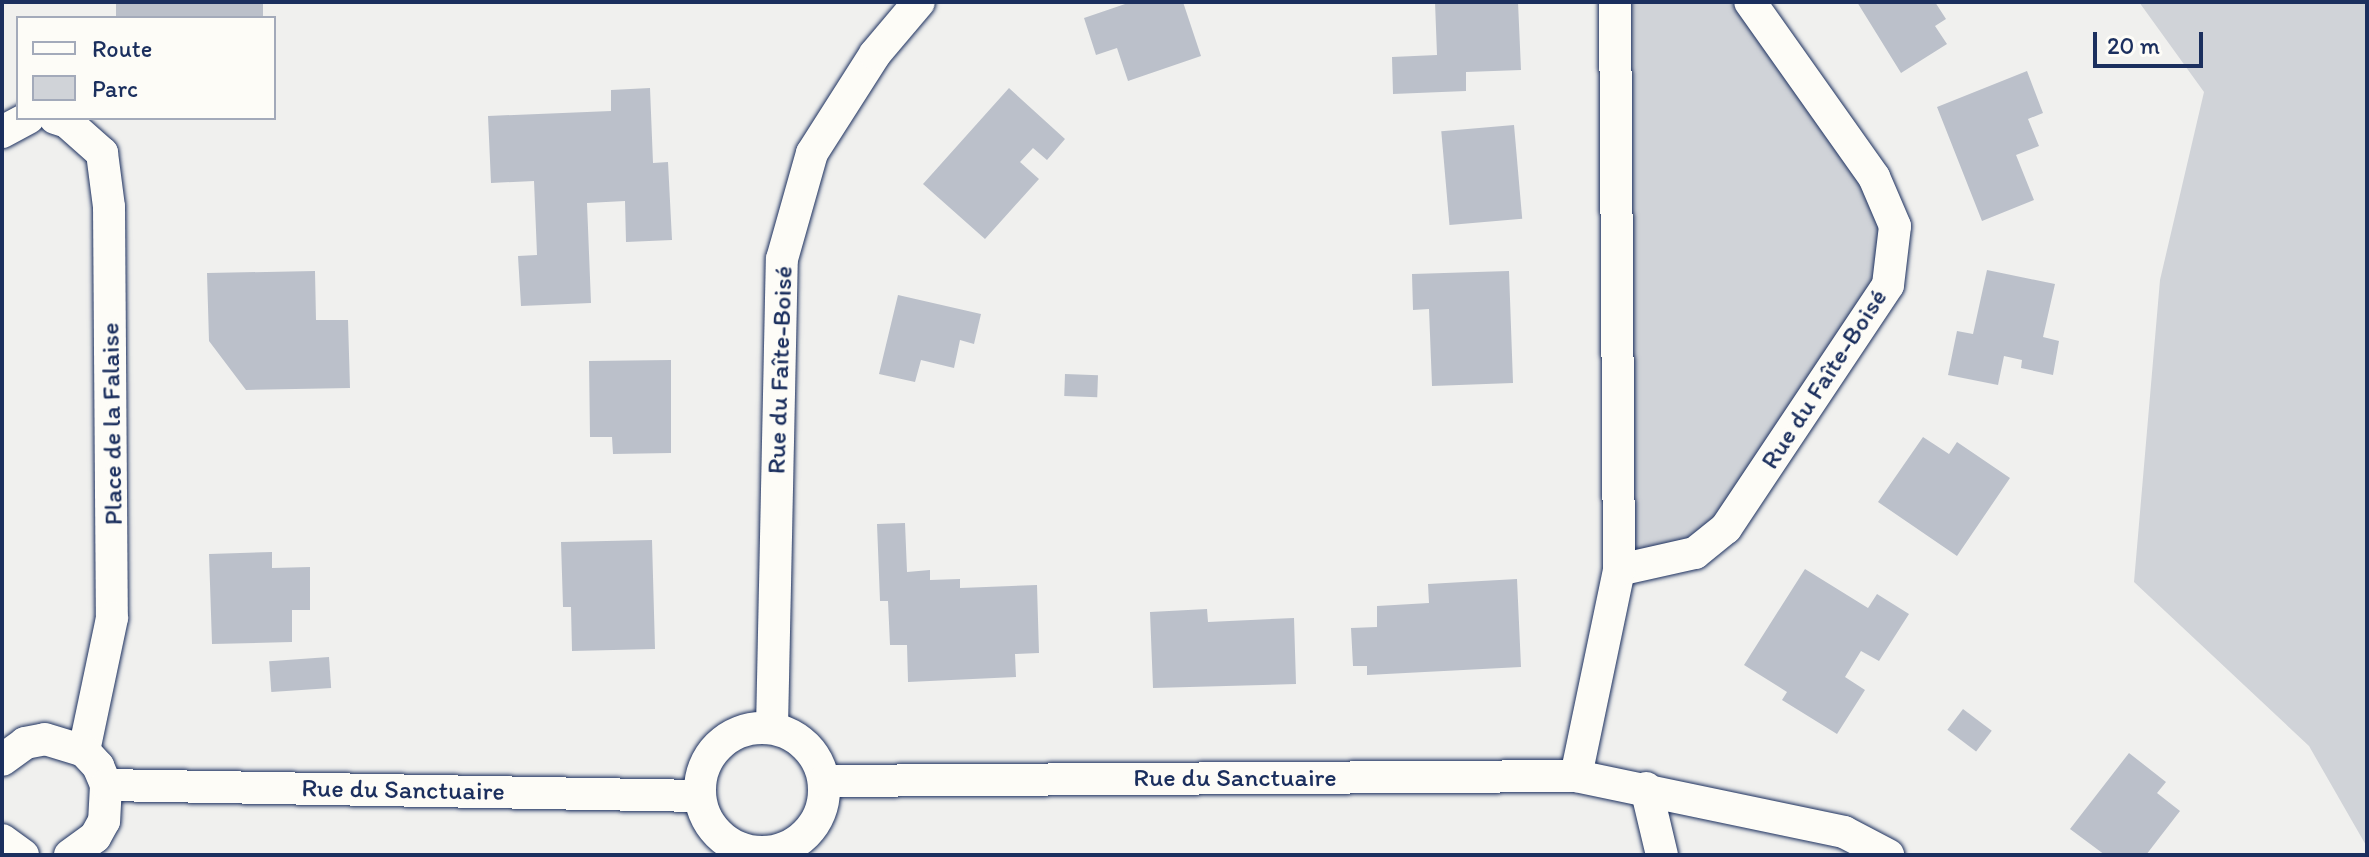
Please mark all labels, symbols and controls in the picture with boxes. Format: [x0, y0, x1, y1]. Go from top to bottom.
legend [16, 16, 276, 120]
scale bar [2097, 16, 2207, 66]
text: 20 m [2107, 31, 2160, 60]
text: Route [92, 34, 152, 63]
text: Parc [92, 74, 138, 103]
street label: Rue du Faîte-Boisé [761, 265, 799, 475]
street label: Rue du Faîte-Boisé [1754, 283, 1894, 475]
street label: Place de la Falaise [95, 323, 129, 525]
street label: Rue du Sanctuaire [1133, 762, 1337, 794]
street label: Rue du Sanctuaire [301, 773, 505, 807]

